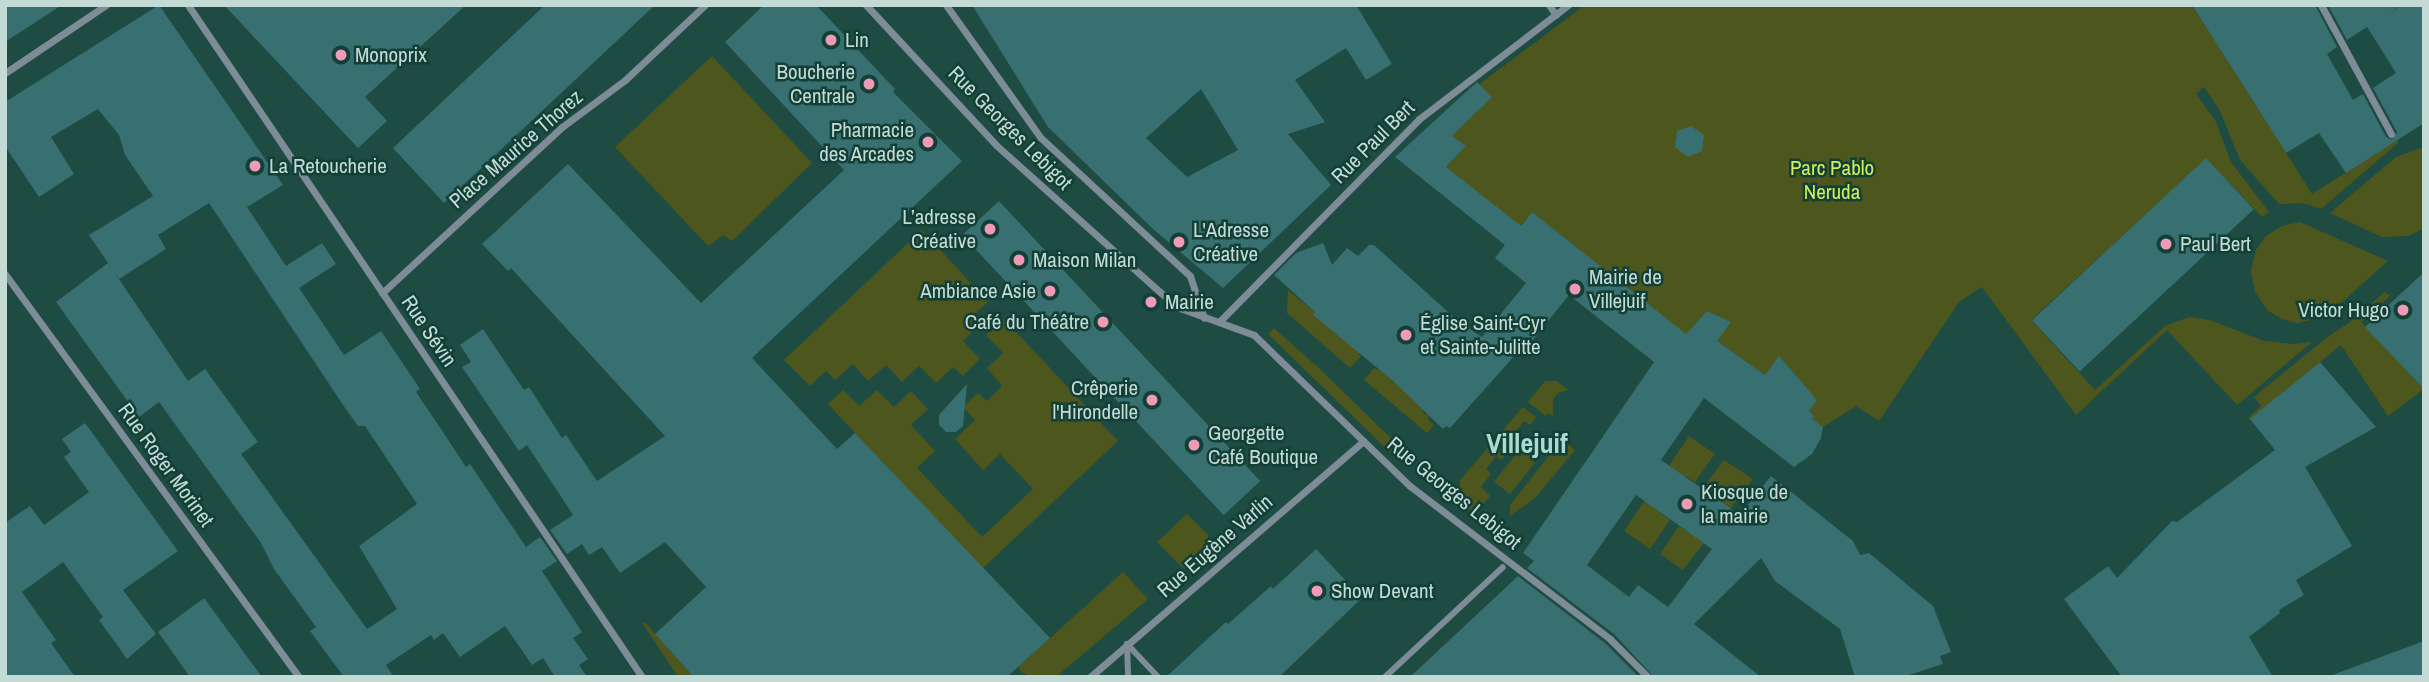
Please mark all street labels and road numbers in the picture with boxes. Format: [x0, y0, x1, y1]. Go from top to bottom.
street label: Rue Georges Lebigot [943, 61, 1077, 195]
street label: Place Maurice Thorez [444, 84, 588, 214]
street label: Rue Paul Bert [1326, 95, 1420, 189]
street label: Rue Sévin [396, 291, 462, 371]
street label: Rue Roger Morinet [113, 398, 219, 532]
street label: Rue Georges Lebigot [1382, 431, 1526, 555]
street label: Rue Eugène Varlin [1152, 489, 1278, 603]

